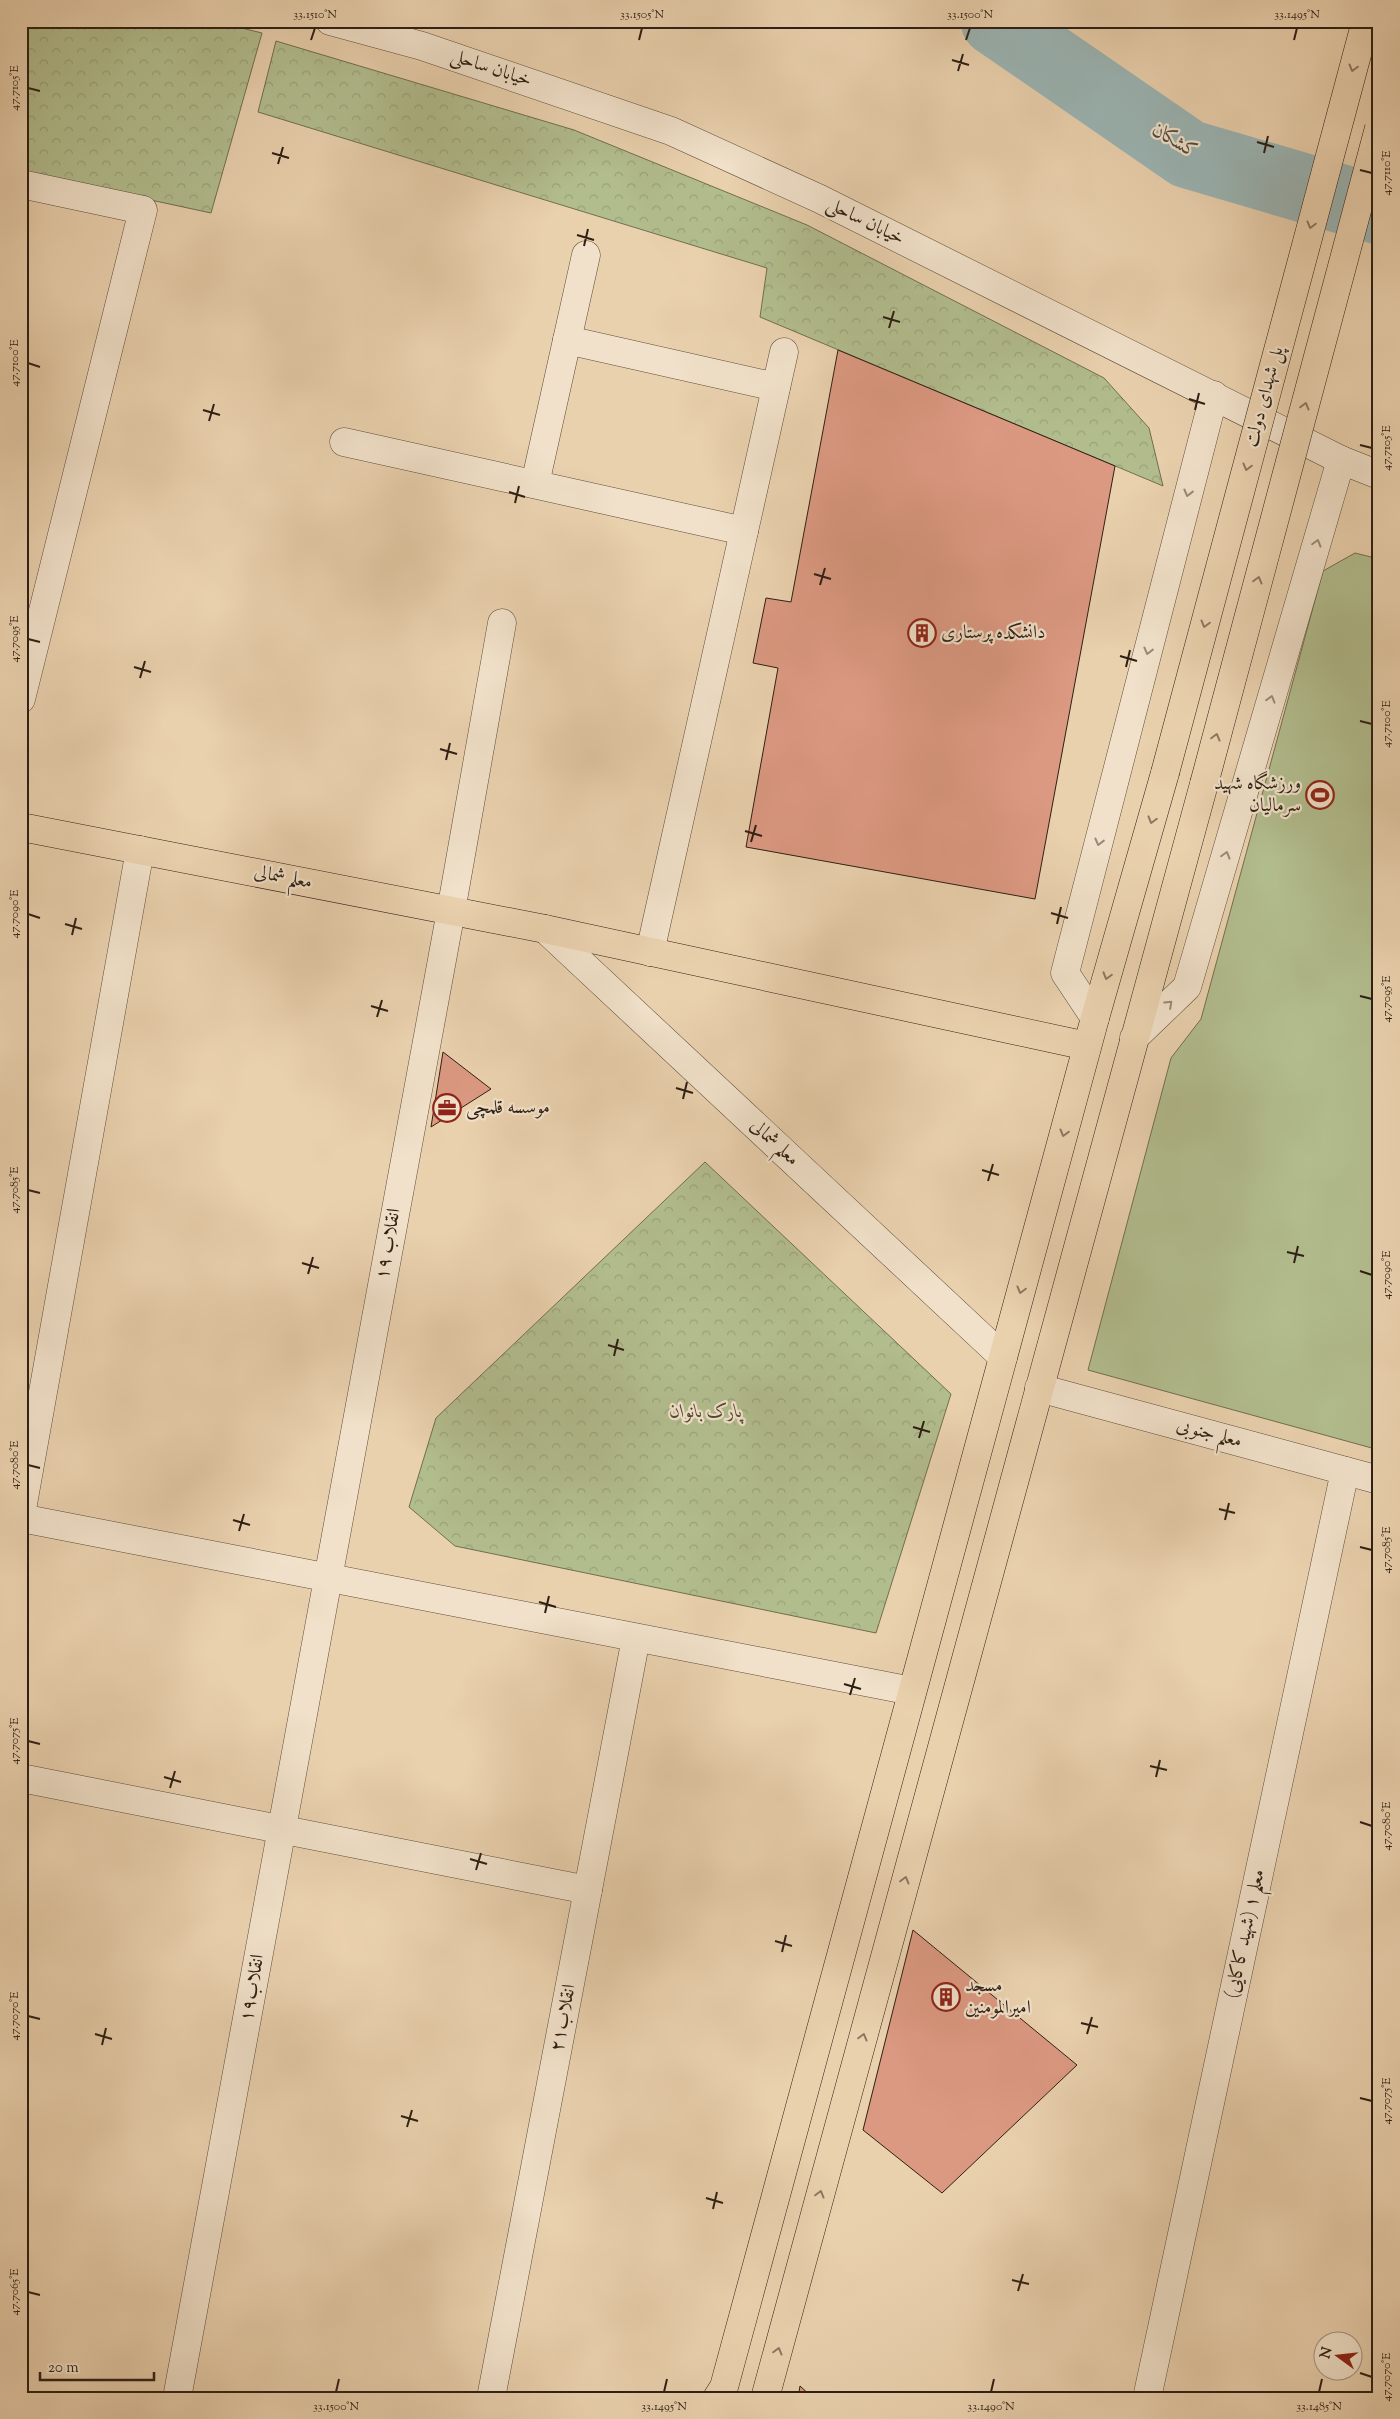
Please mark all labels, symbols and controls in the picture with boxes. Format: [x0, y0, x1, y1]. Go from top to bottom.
text: 33.1510°N [293, 6, 337, 24]
text: 33.1505°N [620, 6, 664, 24]
text: 33.1500°N [947, 6, 993, 24]
text: 33.1495°N [1274, 6, 1320, 24]
street label: خیابان ساحلی [447, 43, 535, 95]
one-way arrow [1348, 64, 1359, 73]
text: 47.7105°E [6, 65, 24, 111]
water label: کشکان [1146, 117, 1204, 167]
text: 47.7110°E [1378, 150, 1396, 196]
street label: خیابان ساحلی [822, 192, 908, 252]
one-way arrow [1306, 221, 1317, 230]
text: 47.7100°E [6, 339, 24, 387]
street label: پل شهدای دولت [1239, 342, 1292, 450]
one-way arrow [1299, 402, 1309, 410]
text: 47.7105°E [1378, 425, 1396, 471]
one-way arrow [1242, 463, 1253, 471]
one-way arrow [1184, 489, 1194, 497]
one-way arrow [1311, 539, 1321, 548]
one-way arrow [1253, 576, 1263, 584]
text: 47.7095°E [6, 615, 24, 663]
building icon: دانشکده پرستاری [907, 618, 937, 648]
place label: دانشکده پرستاری [941, 620, 1046, 647]
one-way arrow [1200, 620, 1211, 628]
one-way arrow [1143, 646, 1154, 655]
one-way arrow [1266, 695, 1276, 704]
text: 47.7100°E [1378, 700, 1396, 748]
one-way arrow [1211, 733, 1221, 741]
place label: ورزشگاه شهید سرمالیان [1214, 770, 1301, 820]
sports icon: ورزشگاه شهید سرمالیان [1305, 780, 1335, 810]
one-way arrow [1147, 816, 1157, 824]
one-way arrow [1094, 837, 1104, 845]
one-way arrow [1220, 851, 1230, 860]
street label: معلم شمالی [251, 859, 314, 901]
text: 47.7090°E [6, 889, 24, 938]
one-way arrow [1102, 972, 1112, 980]
text: 47.7095°E [1378, 975, 1396, 1023]
one-way arrow [1164, 1001, 1173, 1010]
office icon: موسسه قلمچی [432, 1093, 462, 1123]
place label: موسسه قلمچی [466, 1095, 550, 1122]
street label: معلم شمالی [741, 1113, 805, 1176]
one-way arrow [1059, 1129, 1069, 1137]
text: 47.7085°E [6, 1166, 24, 1214]
street label: انقلاب ۱۹ [369, 1206, 409, 1282]
text: 47.7090°E [1378, 1250, 1396, 1299]
one-way arrow [1016, 1286, 1027, 1294]
park label: پارک بانوان [670, 1399, 744, 1426]
street label: معلم جنوبی [1172, 1412, 1245, 1460]
text: 47.7080°E [6, 1440, 24, 1490]
text: 47.7085°E [1378, 1526, 1396, 1574]
text: 47.7075°E [6, 1717, 24, 1765]
text: 47.7080°E [1378, 1801, 1396, 1851]
street label: معلم ۱ (شهید کاکایی) [1219, 1867, 1277, 2002]
one-way arrow [899, 1876, 910, 1885]
street label: انقلاب۱۹ [234, 1952, 272, 2024]
place label: مسجد امیرالمومنین [965, 1973, 1031, 2022]
street label: انقلاب۲۱ [544, 1982, 584, 2054]
building icon: مسجد امیرالمومنین [931, 1982, 961, 2012]
text: 47.7070°E [6, 1991, 24, 2040]
one-way arrow [857, 2033, 867, 2042]
text: 47.7075°E [1378, 2077, 1396, 2125]
one-way arrow [814, 2189, 825, 2198]
text: 47.7065°E [6, 2268, 24, 2316]
north arrow [1312, 2332, 1362, 2382]
text: N [1316, 2345, 1338, 2361]
one-way arrow [772, 2347, 782, 2355]
scale bar [40, 2349, 154, 2381]
text: 47.7070°E [1378, 2352, 1396, 2401]
text: 20 m [48, 2358, 79, 2379]
text: 33.1500°N [313, 2398, 359, 2416]
text: 33.1495°N [641, 2398, 687, 2416]
text: 33.1490°N [967, 2398, 1015, 2416]
text: 33.1485°N [1296, 2398, 1342, 2416]

